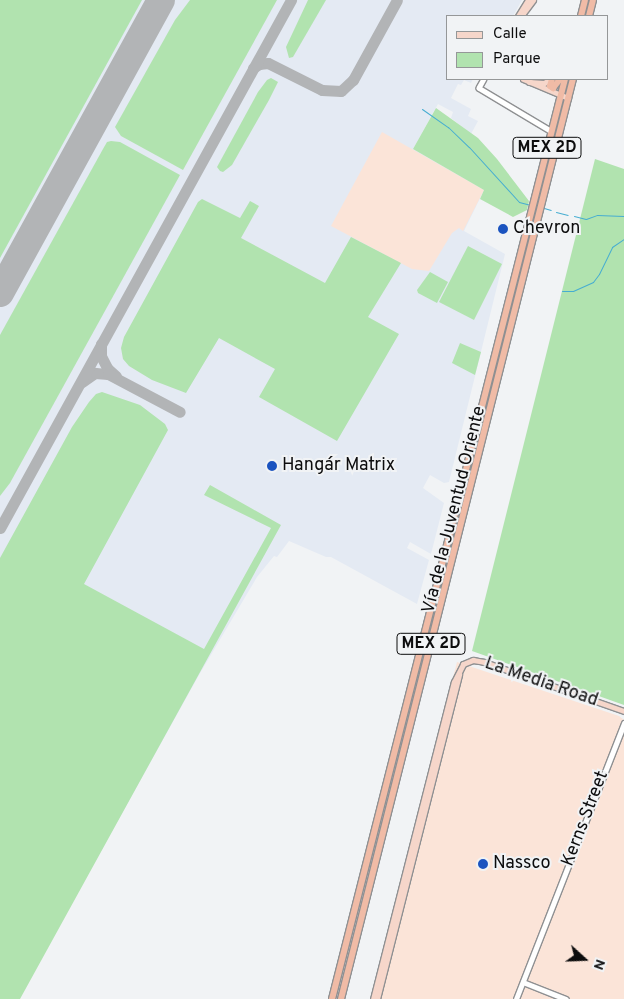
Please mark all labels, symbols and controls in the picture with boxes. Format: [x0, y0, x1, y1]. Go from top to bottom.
legend [446, 15, 609, 80]
text: Calle [493, 25, 527, 44]
text: Parque [493, 50, 541, 69]
road number: MEX 2D [512, 134, 582, 162]
place label: Chevron [513, 218, 580, 240]
marker: Chevron [497, 223, 509, 235]
street label: Vía de la Juventud Oriente [419, 404, 491, 616]
place label: Hangár Matrix [282, 455, 395, 477]
marker: Hangár Matrix [266, 460, 278, 472]
road number: MEX 2D [396, 630, 466, 658]
street label: La Media Road [482, 654, 600, 712]
street label: Kerns Street [558, 768, 614, 870]
place label: Nassco [493, 853, 551, 875]
marker: Nassco [477, 858, 489, 870]
north arrow [559, 934, 609, 984]
text: N [589, 957, 608, 972]

